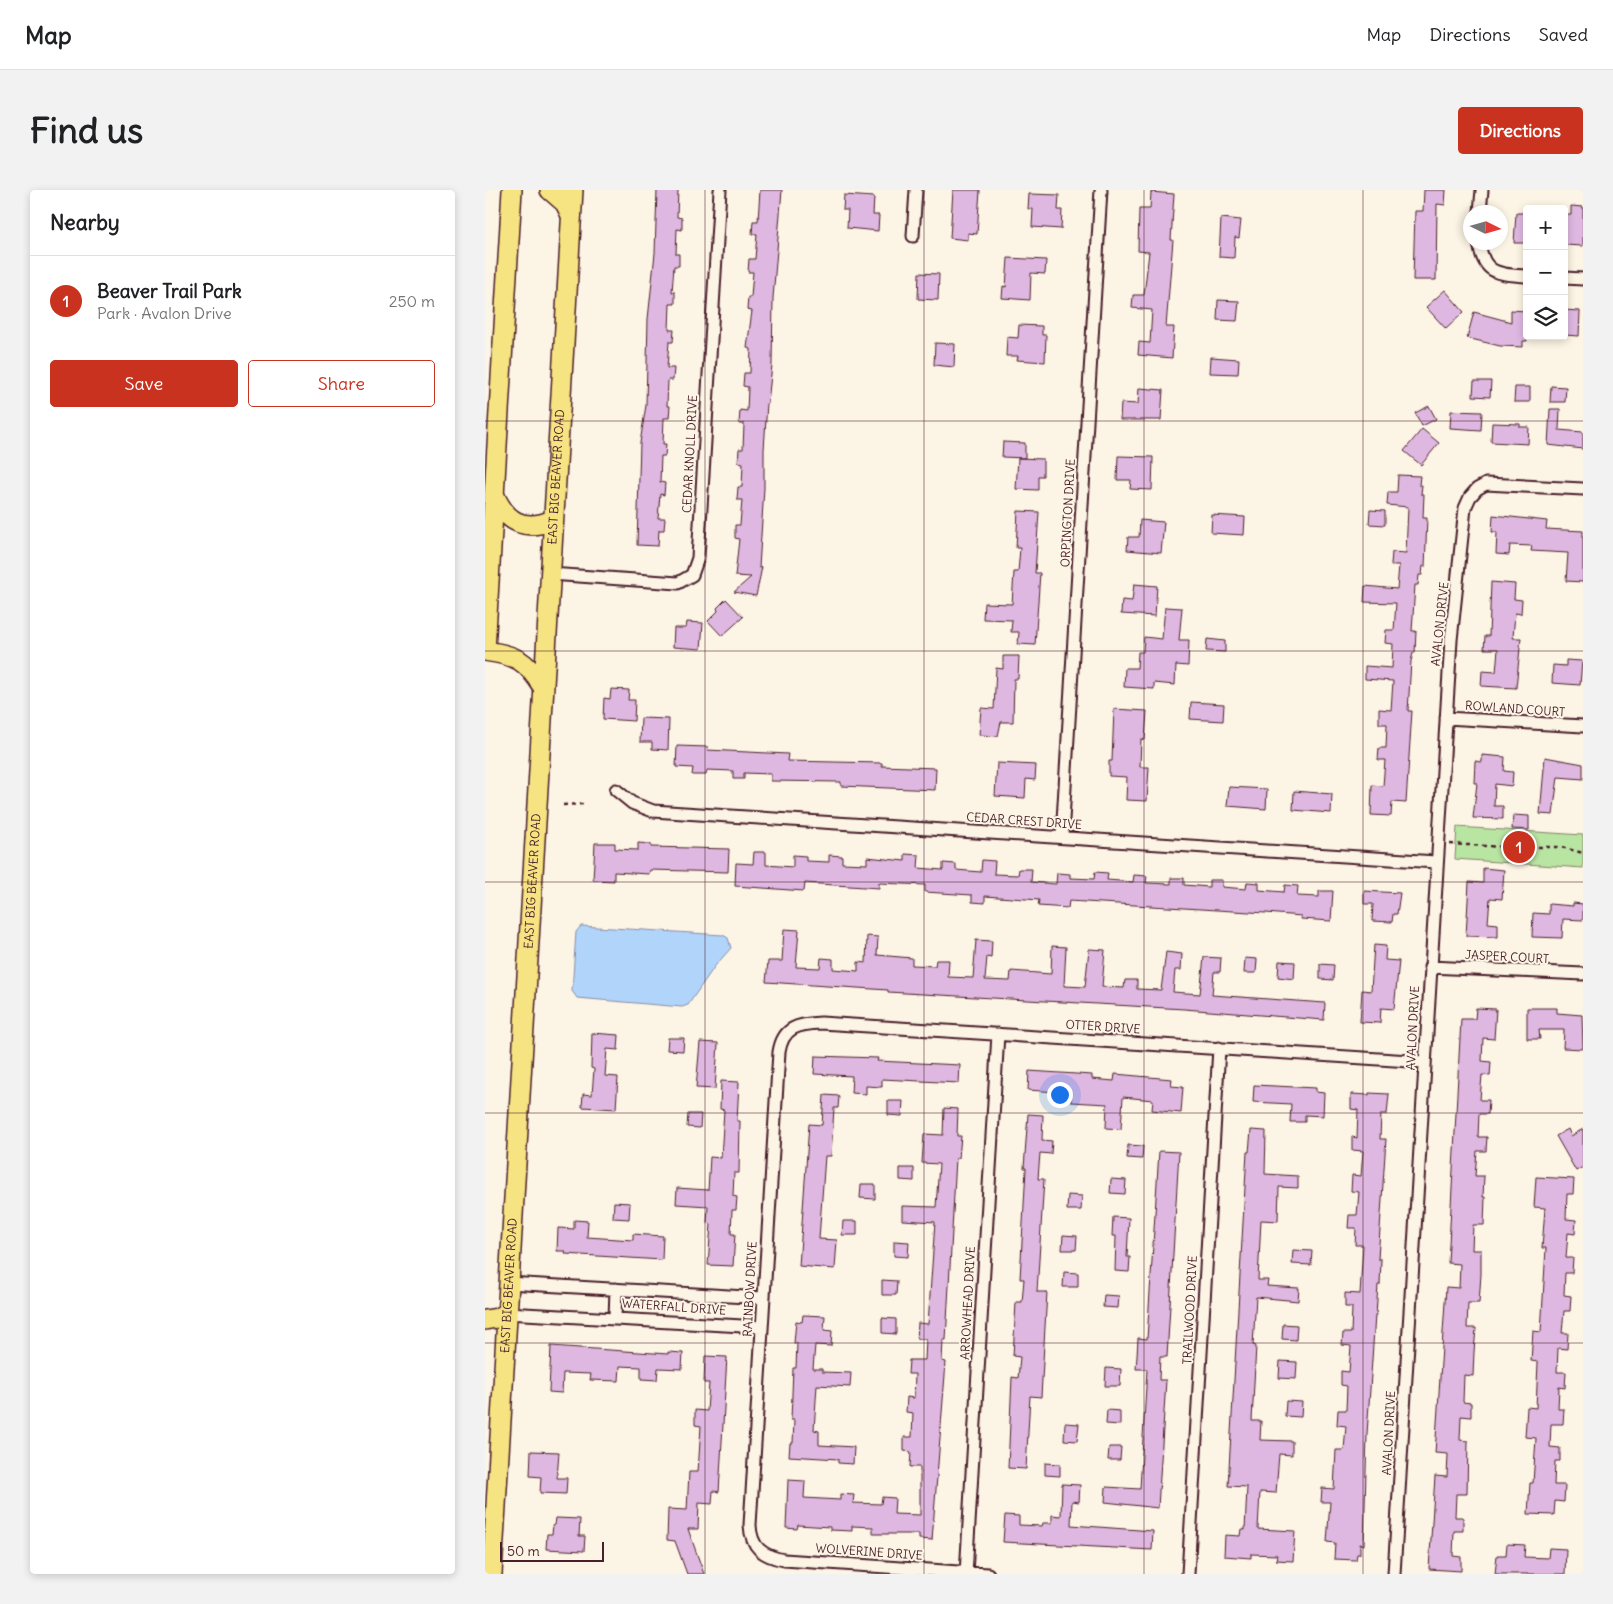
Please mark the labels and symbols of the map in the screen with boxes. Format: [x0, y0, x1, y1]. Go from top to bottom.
north arrow [1463, 205, 1508, 250]
street label: CEDAR KNOLL DRIVE [679, 394, 700, 513]
street label: EAST BIG BEAVER ROAD [544, 409, 567, 545]
street label: ORPINGTON DRIVE [1057, 458, 1078, 568]
street label: AVALON DRIVE [1428, 581, 1451, 667]
street label: ROWLAND COURT [1464, 698, 1566, 719]
street label: CEDAR CREST DRIVE [966, 809, 1082, 832]
street label: EAST BIG BEAVER ROAD [521, 813, 543, 949]
pin: 1 [1503, 828, 1535, 866]
street label: JASPER COURT [1465, 947, 1549, 966]
street label: AVALON DRIVE [1403, 985, 1422, 1071]
street label: OTTER DRIVE [1065, 1016, 1141, 1037]
your location [1047, 1082, 1073, 1108]
street label: EAST BIG BEAVER ROAD [497, 1217, 520, 1353]
street label: RAINBOW DRIVE [740, 1241, 759, 1337]
street label: ARROWHEAD DRIVE [957, 1246, 978, 1360]
street label: TRAILWOOD DRIVE [1179, 1255, 1200, 1365]
street label: WATERFALL DRIVE [621, 1295, 727, 1318]
street label: AVALON DRIVE [1379, 1390, 1398, 1476]
scale bar [500, 1539, 604, 1562]
street label: WOLVERINE DRIVE [815, 1540, 923, 1563]

